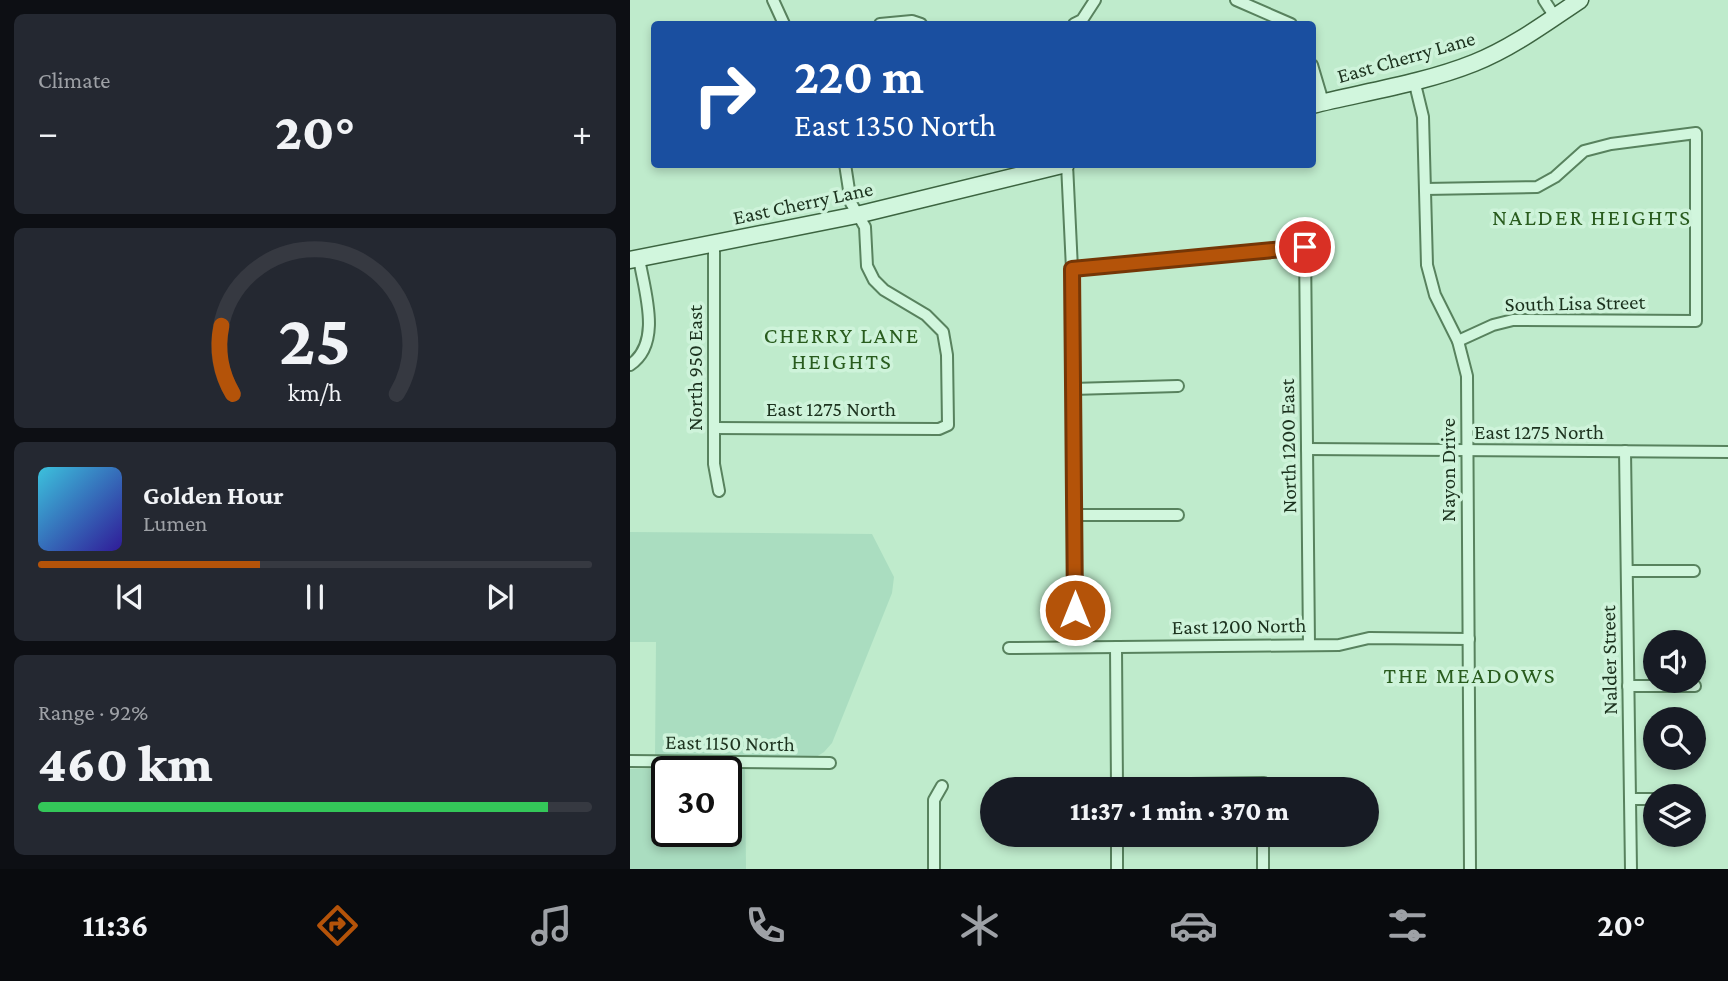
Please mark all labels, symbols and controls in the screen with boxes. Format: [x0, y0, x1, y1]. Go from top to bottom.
street label: East Cherry Lane [1334, 26, 1478, 88]
icon: right [679, 49, 770, 140]
text: 220 m [794, 49, 924, 104]
text: Climate [38, 67, 110, 93]
text: 20° [275, 102, 355, 160]
text: East 1350 North [794, 107, 996, 143]
text: − [38, 111, 58, 153]
text: + [572, 111, 592, 153]
street label: East Cherry Lane [731, 176, 875, 230]
district label: NALDER HEIGHTS [1492, 204, 1692, 230]
pin [1275, 217, 1335, 277]
icon: arrive [1286, 228, 1324, 266]
street label: South Lisa Street [1504, 290, 1647, 316]
text: 25 [279, 299, 351, 380]
street label: North 950 East [683, 304, 707, 431]
district label: CHERRY LANE HEIGHTS [764, 322, 920, 374]
street label: North 1200 East [1275, 377, 1301, 514]
text: km/h [288, 378, 342, 405]
street label: East 1275 North [766, 397, 896, 421]
street label: Nayon Drive [1436, 418, 1460, 522]
street label: East 1275 North [1474, 420, 1604, 444]
text: Golden Hour [143, 481, 284, 510]
text: Lumen [143, 510, 207, 536]
position arrow [1038, 573, 1112, 647]
icon: previous [111, 578, 149, 616]
icon: pause [296, 578, 334, 616]
icon: next [481, 578, 519, 616]
street label: Nalder Street [1596, 604, 1622, 715]
street label: East 1200 North [1171, 613, 1307, 639]
map controls [1643, 630, 1706, 847]
button: sound [1643, 630, 1706, 693]
district label: THE MEADOWS [1383, 662, 1557, 688]
text: Range · 92% [38, 699, 148, 725]
button: search [1643, 707, 1706, 770]
street label: East 1150 North [665, 730, 795, 756]
text: 460 km [38, 734, 213, 792]
speed limit sign: 30 [651, 756, 742, 847]
button: layers [1643, 784, 1706, 847]
text: 11:37 · 1 min · 370 m [1070, 797, 1289, 826]
icon: directions [313, 901, 362, 950]
icon: music [527, 901, 576, 950]
icon: phone [741, 901, 790, 950]
icon: climate [955, 901, 1004, 950]
icon: car [1169, 901, 1218, 950]
icon: filters [1383, 901, 1432, 950]
text: 11:36 [82, 907, 148, 943]
text: 20° [1597, 907, 1645, 943]

